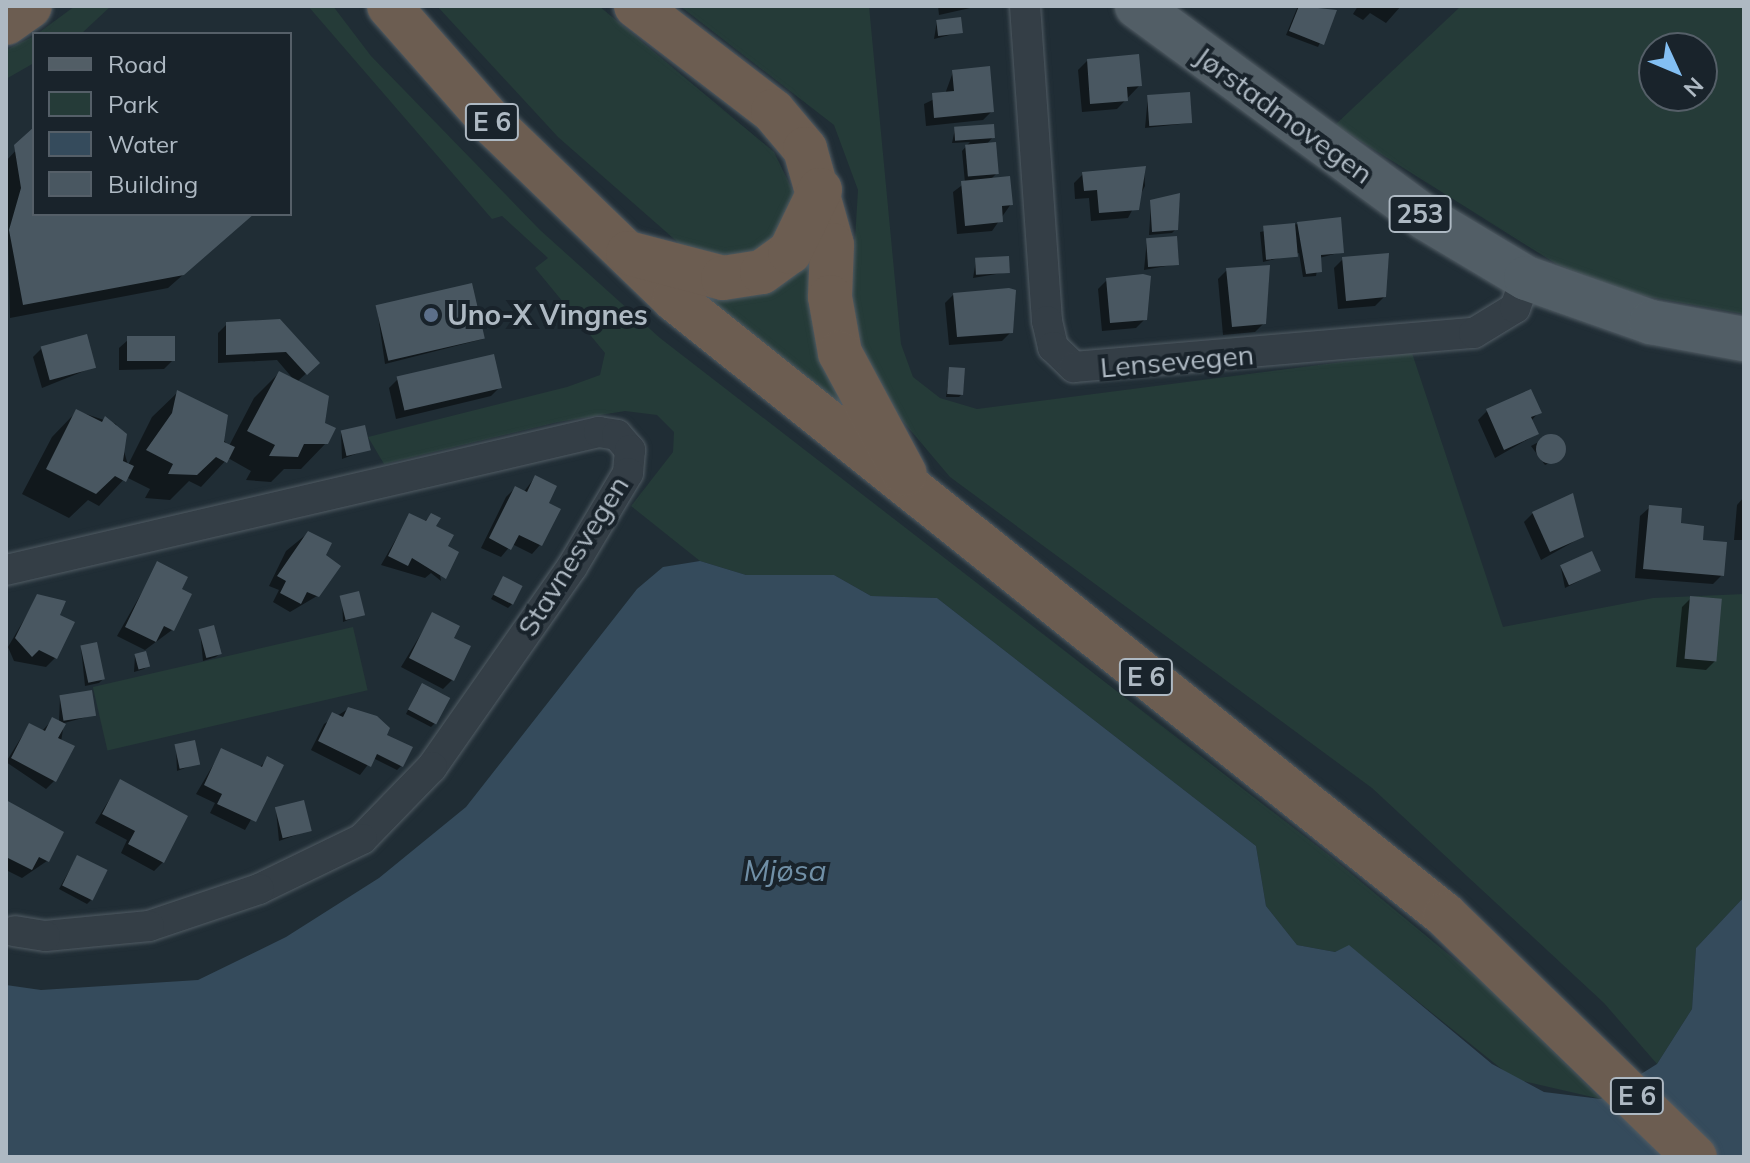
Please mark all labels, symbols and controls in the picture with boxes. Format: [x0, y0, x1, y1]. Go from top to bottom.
legend [32, 32, 292, 216]
north arrow [1638, 32, 1718, 112]
street label: Jørstadmovegen [1189, 39, 1379, 191]
text: Road [108, 49, 167, 79]
text: N [1678, 72, 1710, 103]
text: Park [108, 89, 159, 119]
road number: E 6 [464, 100, 520, 144]
text: Water [108, 129, 178, 159]
text: Building [108, 169, 198, 199]
road number: 253 [1388, 192, 1452, 236]
place label: Uno-X Vingnes [447, 298, 648, 332]
marker: Uno-X Vingnes [422, 306, 440, 324]
street label: Lensevegen [1099, 338, 1255, 384]
street label: Stavnesvegen [510, 470, 636, 642]
road number: E 6 [1118, 655, 1174, 699]
water label: Mjøsa [744, 852, 826, 888]
road number: E 6 [1609, 1074, 1665, 1118]

